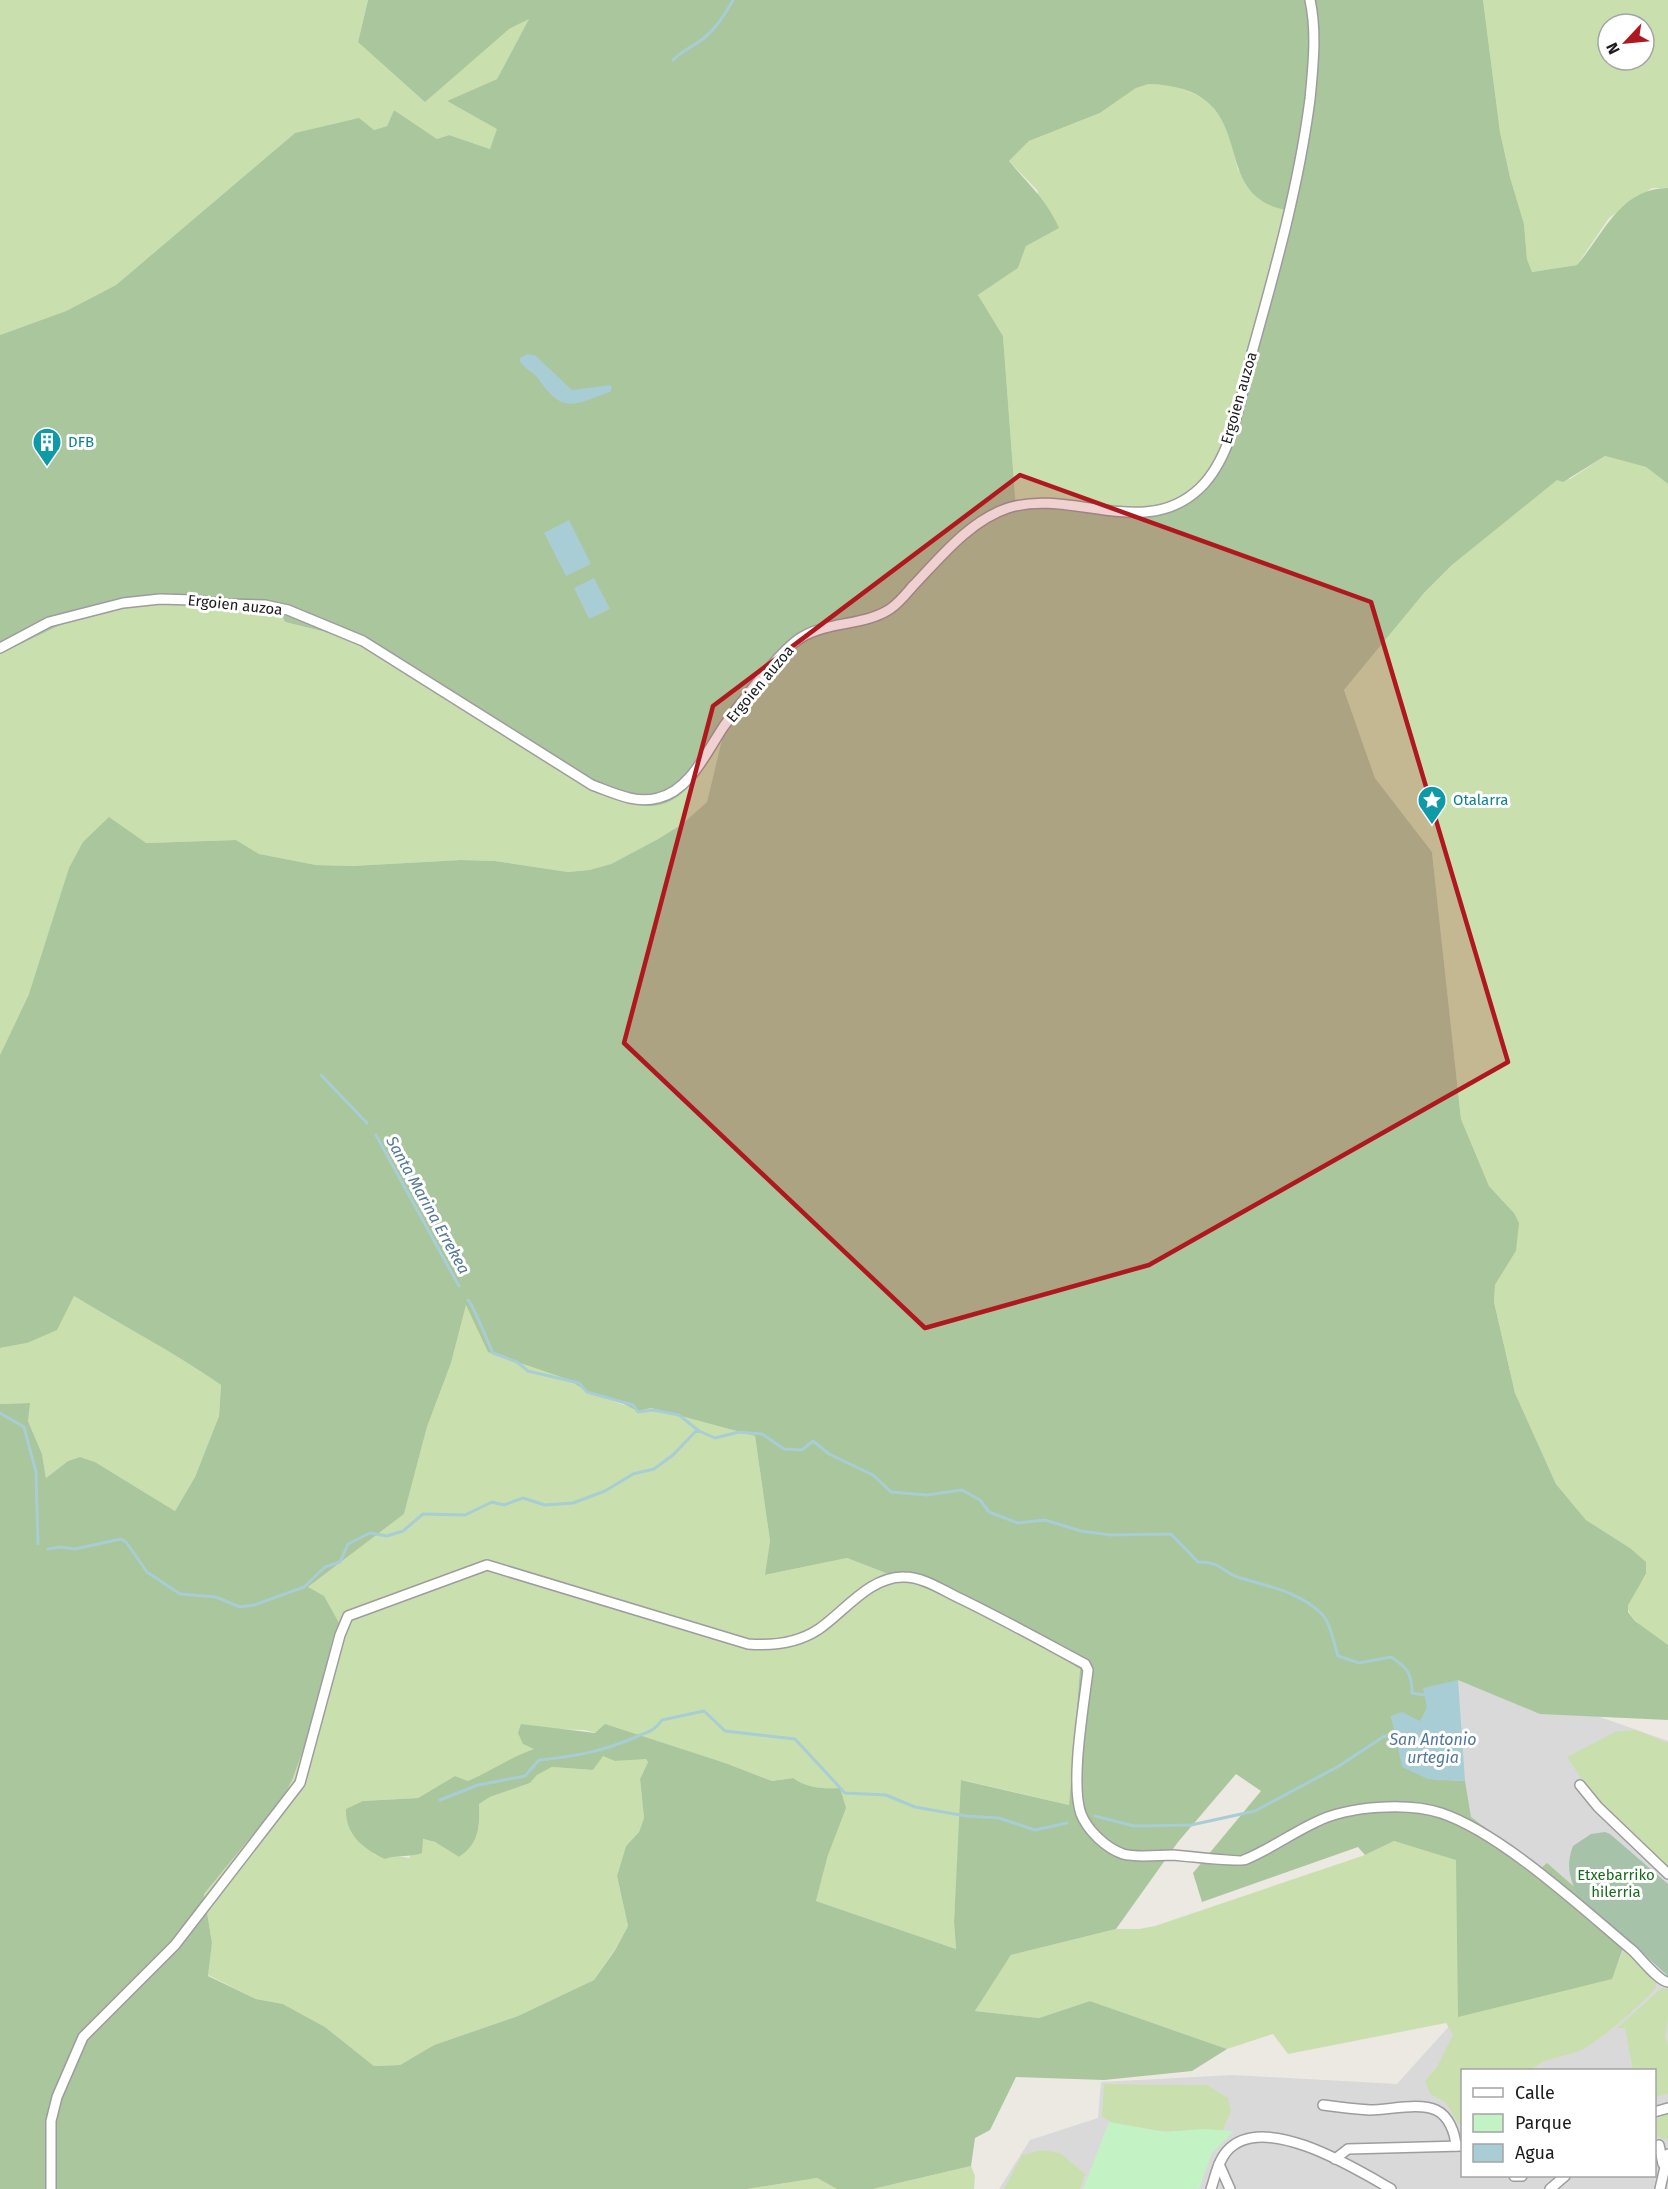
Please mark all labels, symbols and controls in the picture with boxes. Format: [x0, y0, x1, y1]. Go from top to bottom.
north arrow [1596, 12, 1656, 72]
text: N [1602, 39, 1624, 57]
street label: Ergoien auzoa [1217, 350, 1261, 446]
building icon: DFB [31, 426, 63, 468]
place label: DFB [68, 433, 94, 451]
street label: Ergoien auzoa [187, 591, 283, 619]
street label: Ergoien auzoa [723, 642, 797, 726]
place icon: Otalarra [1416, 784, 1448, 826]
place label: Otalarra [1453, 791, 1508, 809]
water label: Santa Marina Errekea [382, 1132, 474, 1277]
water label: San Antonio urtegia [1388, 1730, 1477, 1767]
park label: Etxebarriko hilerria [1577, 1866, 1655, 1901]
legend [1461, 2069, 1656, 2177]
text: Calle [1515, 2082, 1555, 2104]
text: Parque [1515, 2112, 1572, 2134]
text: Agua [1515, 2142, 1555, 2164]

